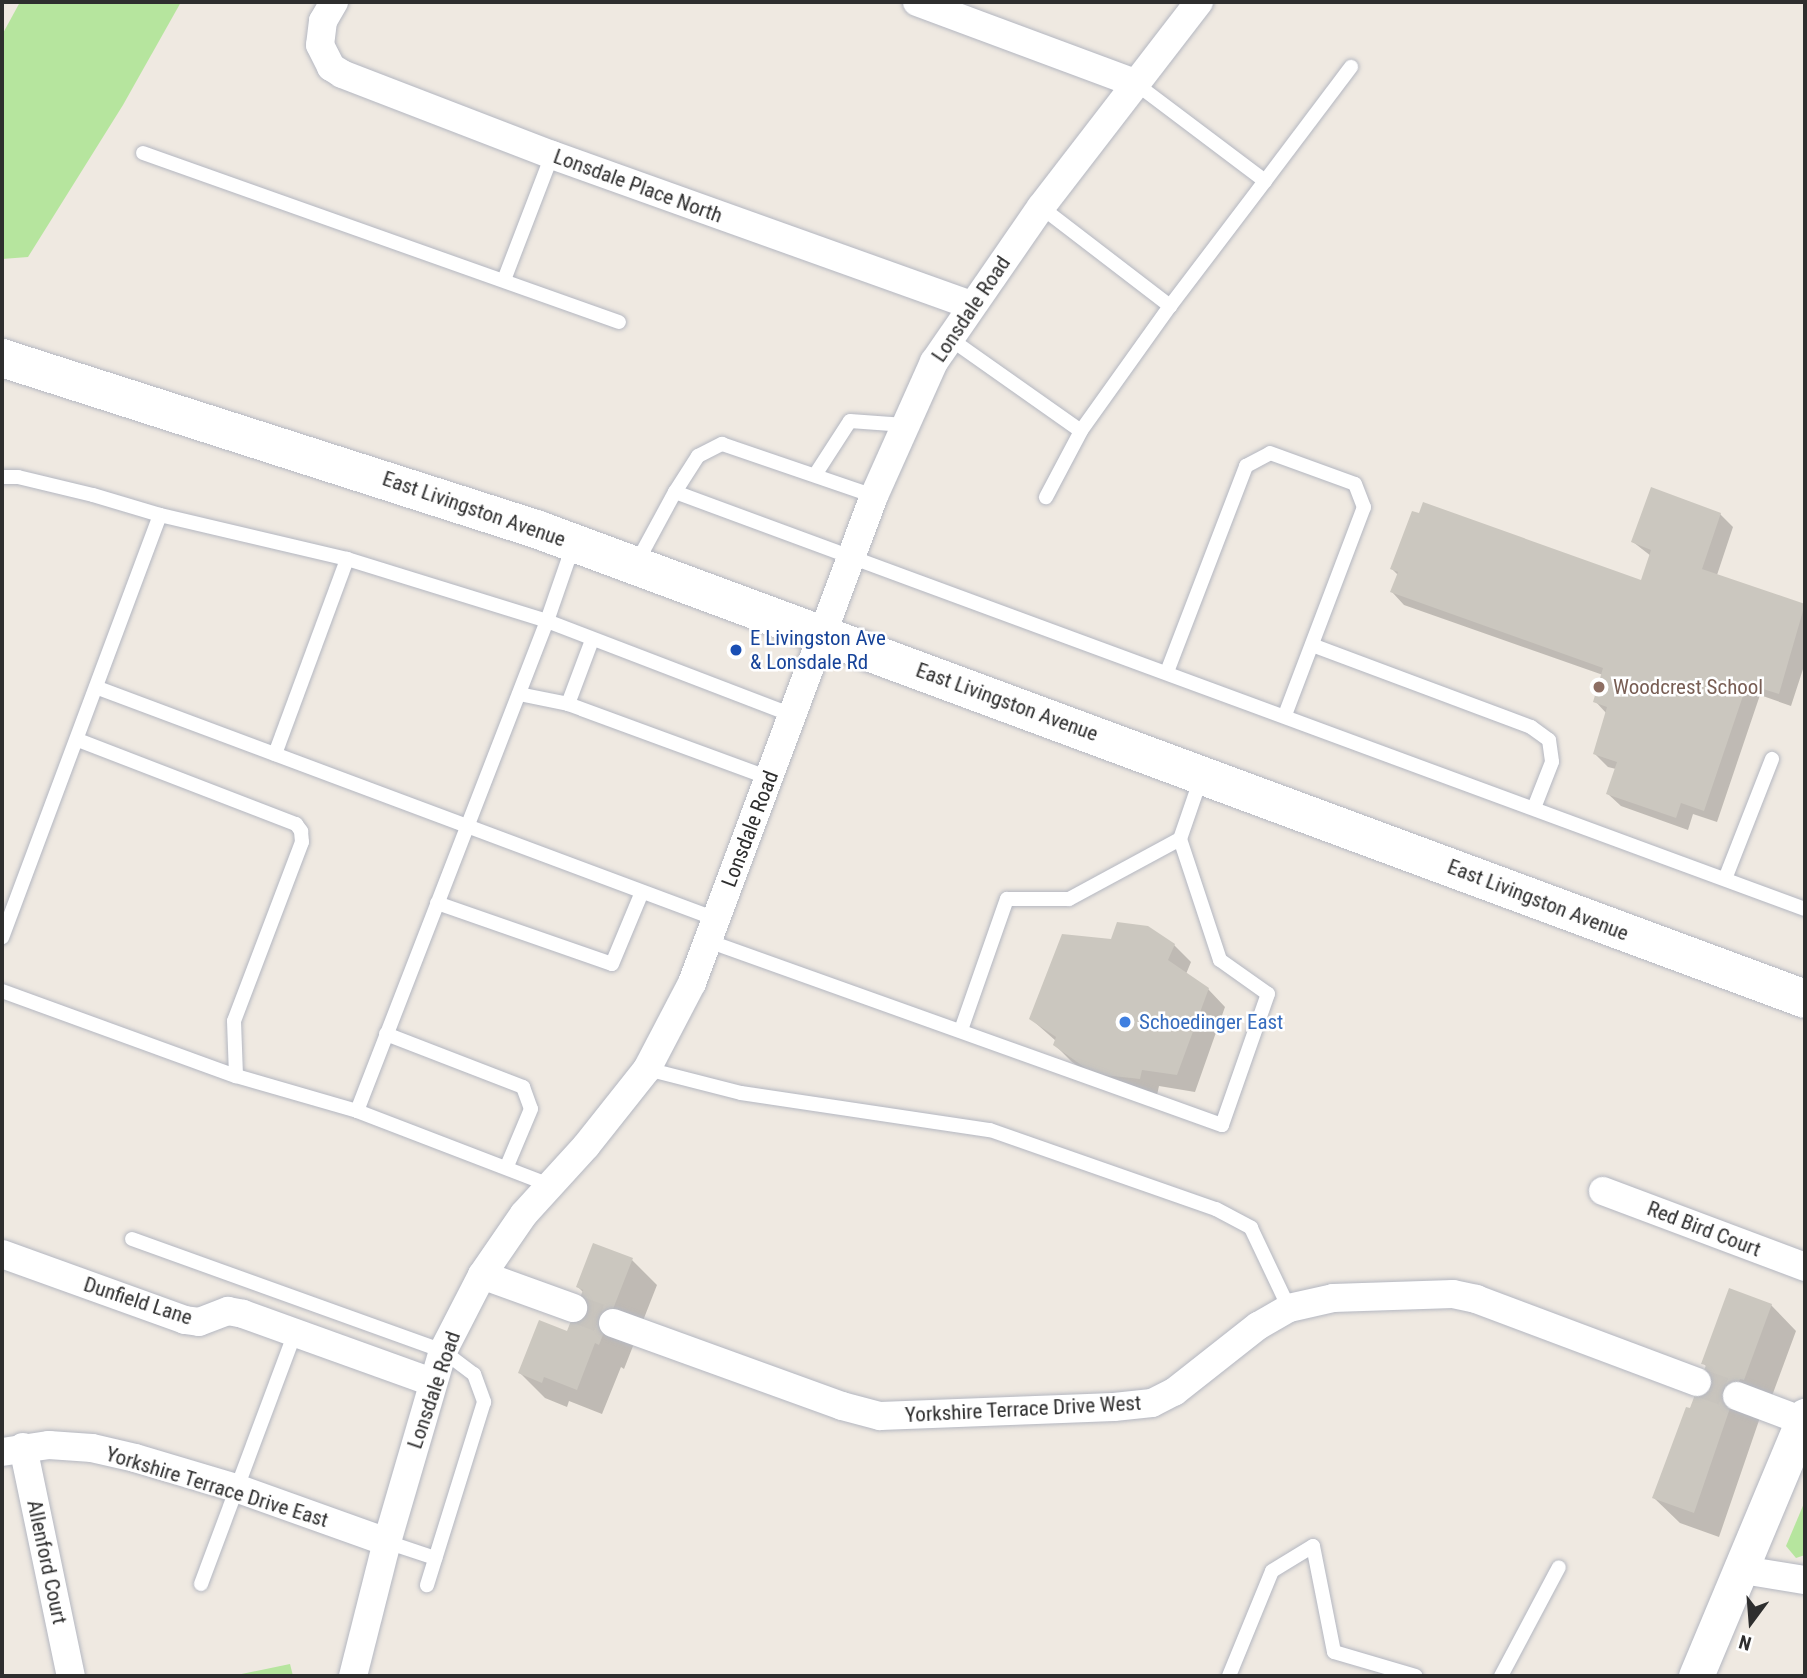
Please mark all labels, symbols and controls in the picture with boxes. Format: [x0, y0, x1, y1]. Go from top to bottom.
street label: Lonsdale Place North [550, 144, 726, 228]
street label: Lonsdale Road [926, 251, 1016, 367]
street label: East Livingston Avenue [379, 466, 569, 552]
place label: E Livingston Ave & Lonsdale Rd [750, 625, 886, 675]
marker: E Livingston Ave & Lonsdale Rd [728, 642, 744, 658]
street label: East Livingston Avenue [913, 657, 1101, 747]
place label: Woodcrest School [1613, 674, 1763, 700]
marker: Woodcrest School [1591, 679, 1607, 695]
street label: Lonsdale Road [716, 767, 784, 891]
street label: East Livingston Avenue [1444, 854, 1632, 946]
place label: Schoedinger East [1139, 1009, 1283, 1035]
marker: Schoedinger East [1117, 1014, 1133, 1030]
street label: Red Bird Court [1644, 1196, 1764, 1262]
street label: Dunfield Lane [81, 1272, 195, 1330]
street label: Lonsdale Road [402, 1328, 466, 1452]
street label: Yorkshire Terrace Drive West [904, 1390, 1142, 1428]
street label: Yorkshire Terrace Drive East [103, 1441, 331, 1533]
street label: Allenford Court [22, 1498, 72, 1626]
north arrow [1716, 1587, 1786, 1657]
text: N [1736, 1630, 1754, 1655]

